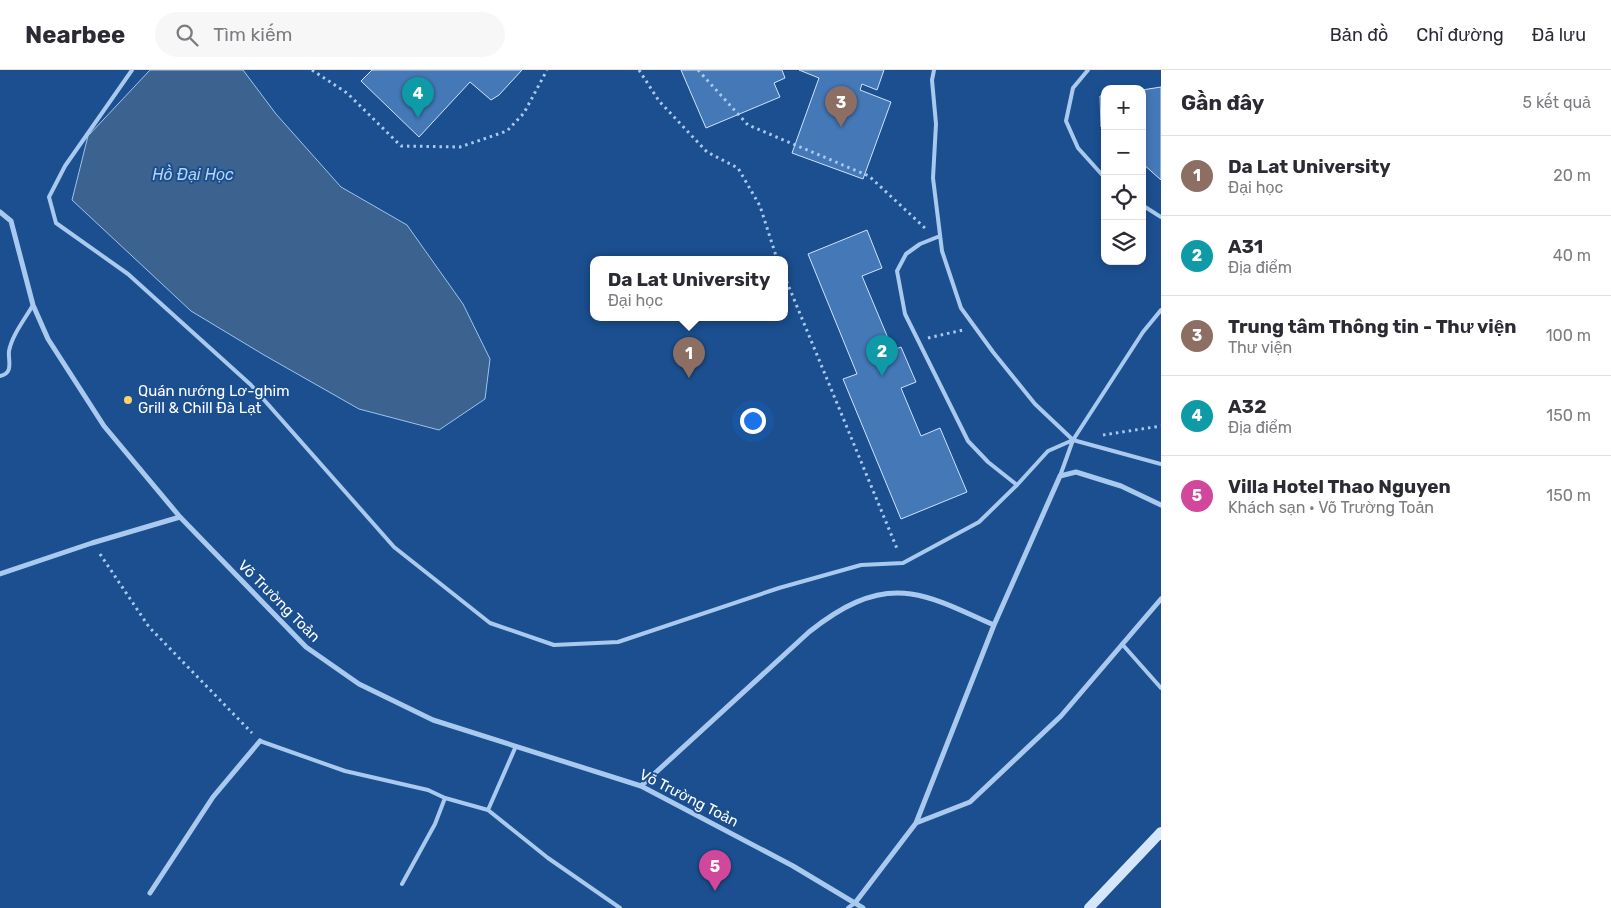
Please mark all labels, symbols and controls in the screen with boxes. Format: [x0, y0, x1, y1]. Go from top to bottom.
search box [155, 12, 505, 57]
text: Nearbee [25, 21, 125, 49]
icon: search [173, 21, 201, 49]
text: Tìm kiếm [213, 23, 292, 46]
text: Bản đồ [1330, 24, 1388, 46]
text: Chỉ đường [1416, 24, 1504, 46]
text: Đã lưu [1532, 24, 1586, 46]
pin: 4 [402, 77, 434, 118]
map controls [1101, 85, 1146, 265]
button: + [1101, 85, 1146, 130]
pin: 3 [825, 86, 857, 127]
text: Gần đây [1181, 90, 1264, 115]
text: 5 kết quả [1523, 93, 1591, 112]
button: − [1101, 130, 1146, 175]
text: Da Lat University [1228, 155, 1391, 178]
water label: Hồ Đại Học [152, 164, 234, 184]
text: 1 [1193, 166, 1201, 185]
text: 20 m [1553, 166, 1591, 185]
button: locate [1101, 175, 1146, 220]
text: Đại học [1228, 178, 1283, 197]
button: layers [1101, 220, 1146, 265]
text: A31 [1228, 235, 1263, 258]
text: 2 [1192, 246, 1202, 265]
text: 40 m [1553, 246, 1591, 265]
popup [590, 256, 788, 321]
text: Địa điểm [1228, 258, 1292, 277]
text: Da Lat University [608, 268, 770, 291]
text: Đại học [608, 291, 663, 310]
text: Trung tâm Thông tin - Thư viện [1228, 315, 1517, 338]
text: 3 [1192, 326, 1202, 345]
text: 100 m [1546, 326, 1591, 345]
pin: 2 [866, 335, 898, 376]
pin: 1 [673, 337, 705, 378]
text: Thư viện [1228, 338, 1292, 357]
place label: Quán nướng Lơ-ghim Grill & Chill Đà Lạt [138, 382, 290, 417]
marker: Quán nướng Lơ-ghim Grill & Chill Đà Lạt [122, 394, 134, 406]
text: A32 [1228, 395, 1266, 418]
text: 4 [1192, 406, 1202, 425]
text: 150 m [1546, 406, 1591, 425]
your location [740, 408, 766, 434]
text: Địa điểm [1228, 418, 1292, 437]
text: Villa Hotel Thao Nguyen [1228, 475, 1451, 498]
text: 5 [1192, 486, 1202, 505]
text: 150 m [1546, 486, 1591, 505]
text: Khách sạn · Võ Trường Toản [1228, 498, 1434, 517]
street label: Võ Trường Toản [234, 556, 324, 646]
street label: Võ Trường Toản [637, 765, 741, 831]
pin: 5 [699, 850, 731, 891]

